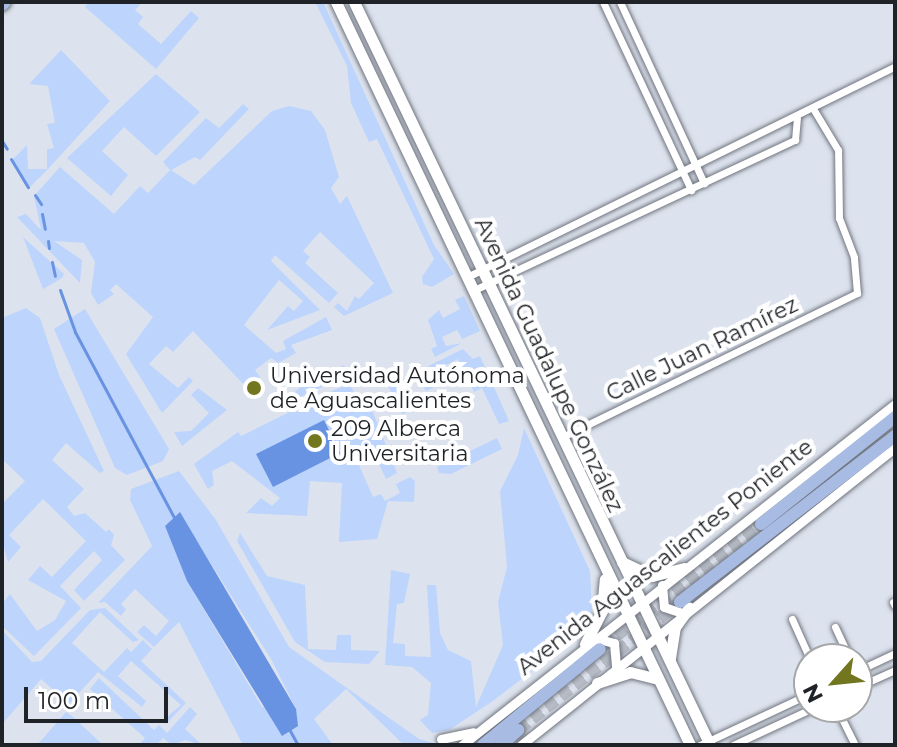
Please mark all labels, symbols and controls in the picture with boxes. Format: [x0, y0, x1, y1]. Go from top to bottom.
street label: Avenida Guadalupe González [469, 213, 629, 517]
street label: Calle Juan Ramírez [602, 291, 802, 407]
place label: Universidad Autónoma de Aguascalientes [270, 362, 525, 414]
marker: Universidad Autónoma de Aguascalientes [245, 379, 263, 397]
place label: 209 Alberca Universitaria [331, 415, 468, 466]
marker: 209 Alberca Universitaria [306, 432, 324, 450]
street label: Avenida Aguascalientes Poniente [512, 433, 818, 681]
north arrow [793, 643, 873, 723]
scale bar [28, 671, 172, 721]
text: N [797, 679, 829, 707]
text: 100 m [38, 686, 110, 715]

